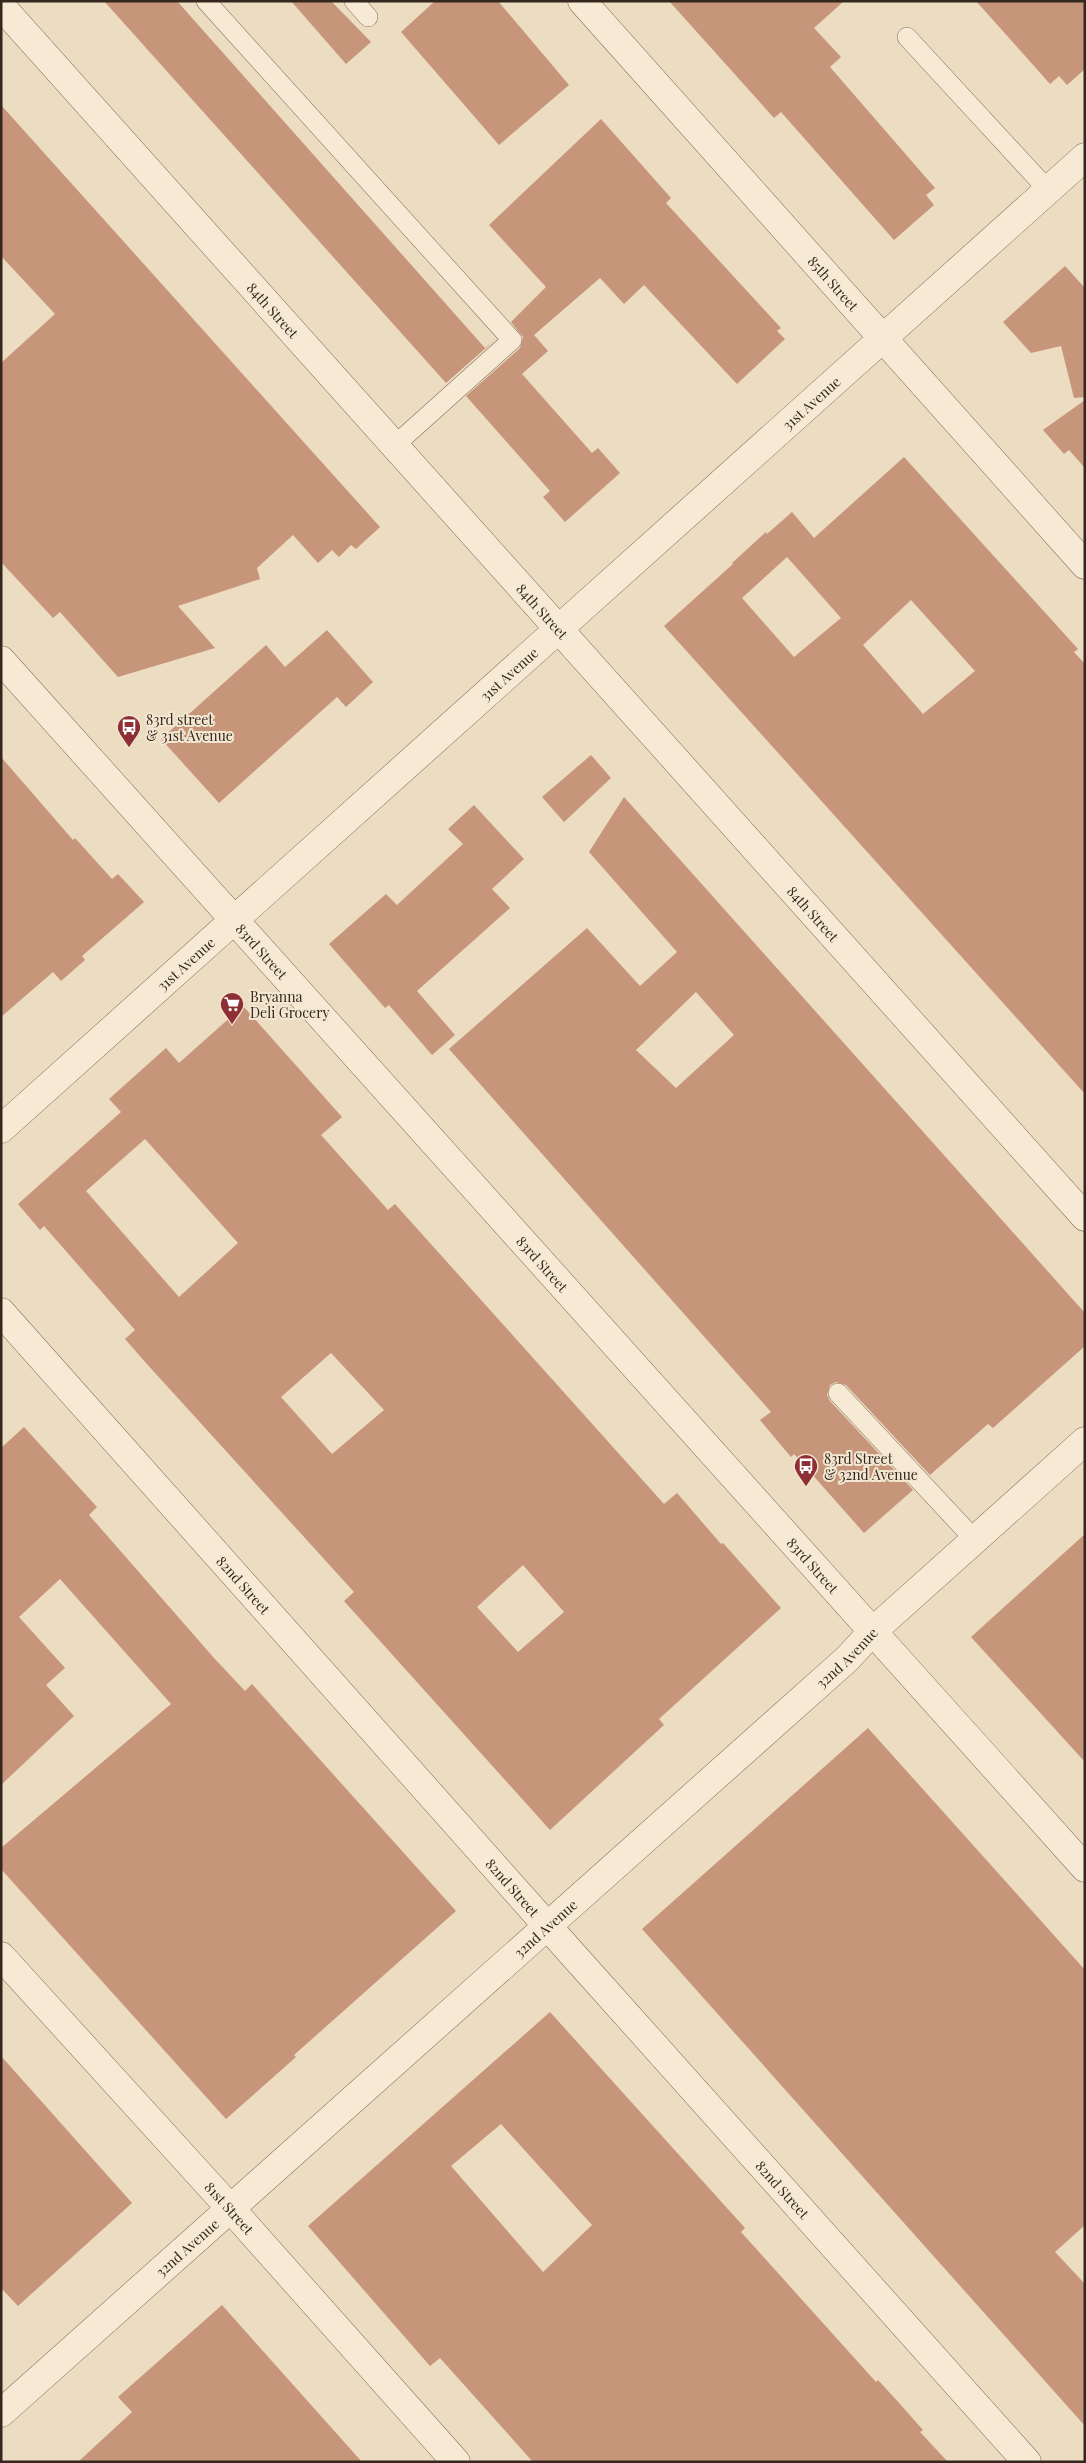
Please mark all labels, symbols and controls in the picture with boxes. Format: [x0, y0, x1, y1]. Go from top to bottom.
street label: 85th Street [804, 252, 864, 315]
street label: 84th Street [243, 278, 304, 343]
street label: 31st Avenue [778, 372, 844, 434]
street label: 84th Street [513, 579, 573, 644]
street label: 31st Avenue [476, 643, 542, 705]
place label: 83rd street & 31st Avenue [146, 710, 233, 745]
bus stop icon: 83rd street & 31st Avenue [116, 714, 142, 748]
street label: 84th Street [783, 882, 844, 946]
street label: 83rd Street [232, 919, 293, 984]
street label: 31st Avenue [153, 932, 219, 994]
place label: Bryanna Deli Grocery [250, 987, 329, 1022]
supermarket icon: Bryanna Deli Grocery [219, 991, 245, 1025]
street label: 83rd Street [513, 1232, 573, 1296]
place label: 83rd Street & 32nd Avenue [824, 1449, 918, 1484]
bus stop icon: 83rd Street & 32nd Avenue [793, 1453, 819, 1487]
street label: 83rd Street [783, 1533, 844, 1598]
street label: 82nd Street [213, 1552, 275, 1619]
street label: 32nd Avenue [812, 1623, 881, 1692]
street label: 82nd Street [482, 1854, 544, 1921]
street label: 32nd Avenue [509, 1895, 581, 1961]
street label: 82nd Street [752, 2156, 814, 2223]
street label: 81st Street [201, 2177, 259, 2239]
street label: 32nd Avenue [151, 2214, 223, 2281]

